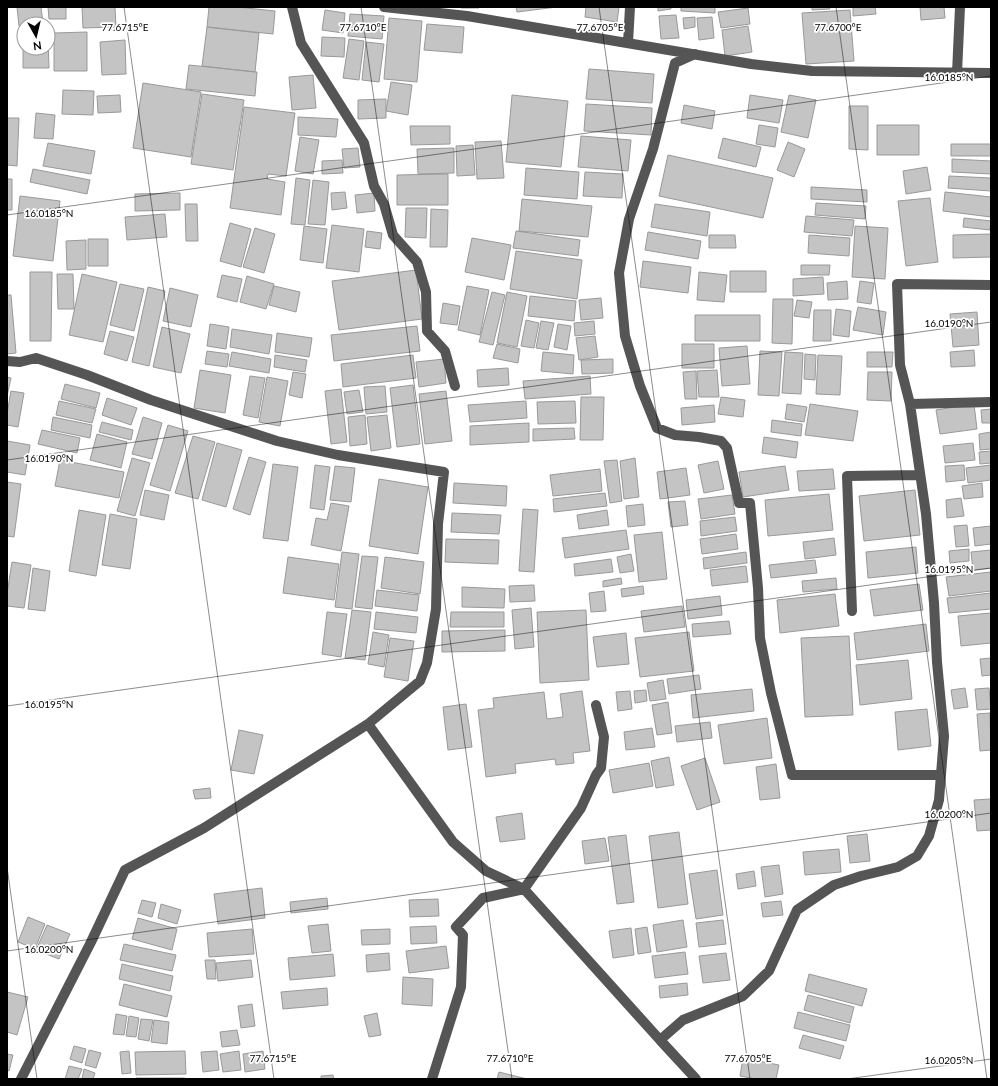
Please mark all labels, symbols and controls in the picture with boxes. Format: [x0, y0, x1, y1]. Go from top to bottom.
north arrow [16, 16, 56, 56]
text: 77.6715°E [101, 21, 149, 33]
text: 77.6710°E [339, 21, 387, 33]
text: 77.6705°E [576, 21, 624, 33]
text: 77.6700°E [814, 21, 862, 33]
text: N [32, 39, 43, 53]
text: 16.0185°N [925, 71, 973, 83]
text: 16.0185°N [25, 207, 73, 219]
text: 16.0190°N [925, 317, 973, 329]
text: 16.0190°N [25, 452, 73, 464]
text: 16.0195°N [925, 563, 973, 575]
text: 16.0195°N [25, 698, 73, 710]
text: 16.0200°N [925, 808, 973, 820]
text: 16.0200°N [25, 943, 73, 955]
text: 77.6715°E [249, 1052, 297, 1064]
text: 77.6710°E [486, 1052, 534, 1064]
text: 77.6705°E [724, 1052, 772, 1064]
text: 16.0205°N [925, 1054, 973, 1066]

